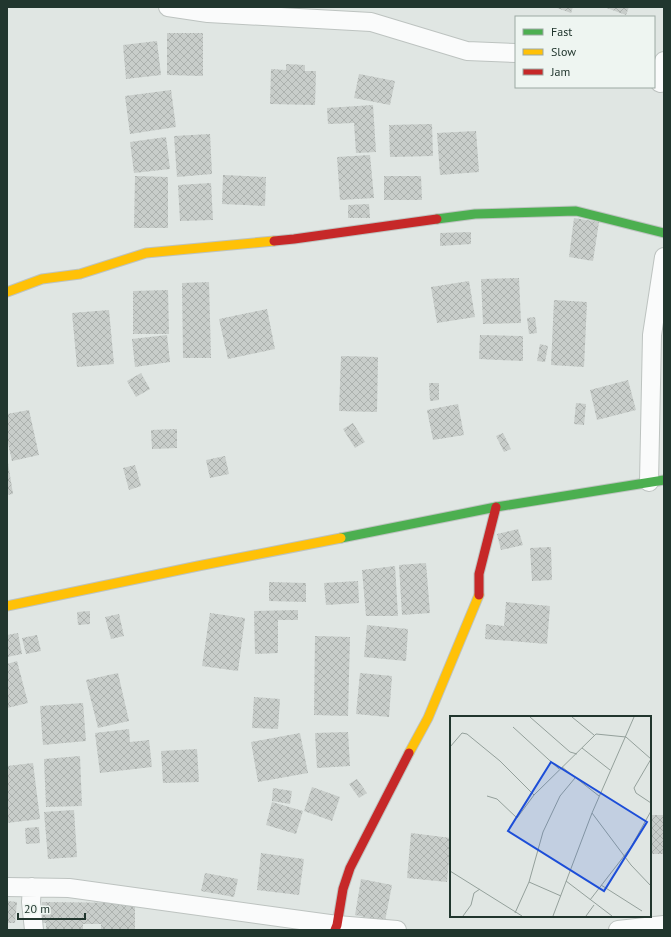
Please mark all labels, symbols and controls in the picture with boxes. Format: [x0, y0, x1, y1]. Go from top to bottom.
legend [515, 16, 655, 88]
text: Fast [551, 24, 572, 39]
text: Slow [551, 44, 576, 59]
text: Jam [550, 64, 570, 79]
inset map [450, 716, 651, 917]
scale bar [18, 895, 85, 921]
text: 20 m [24, 901, 50, 916]

